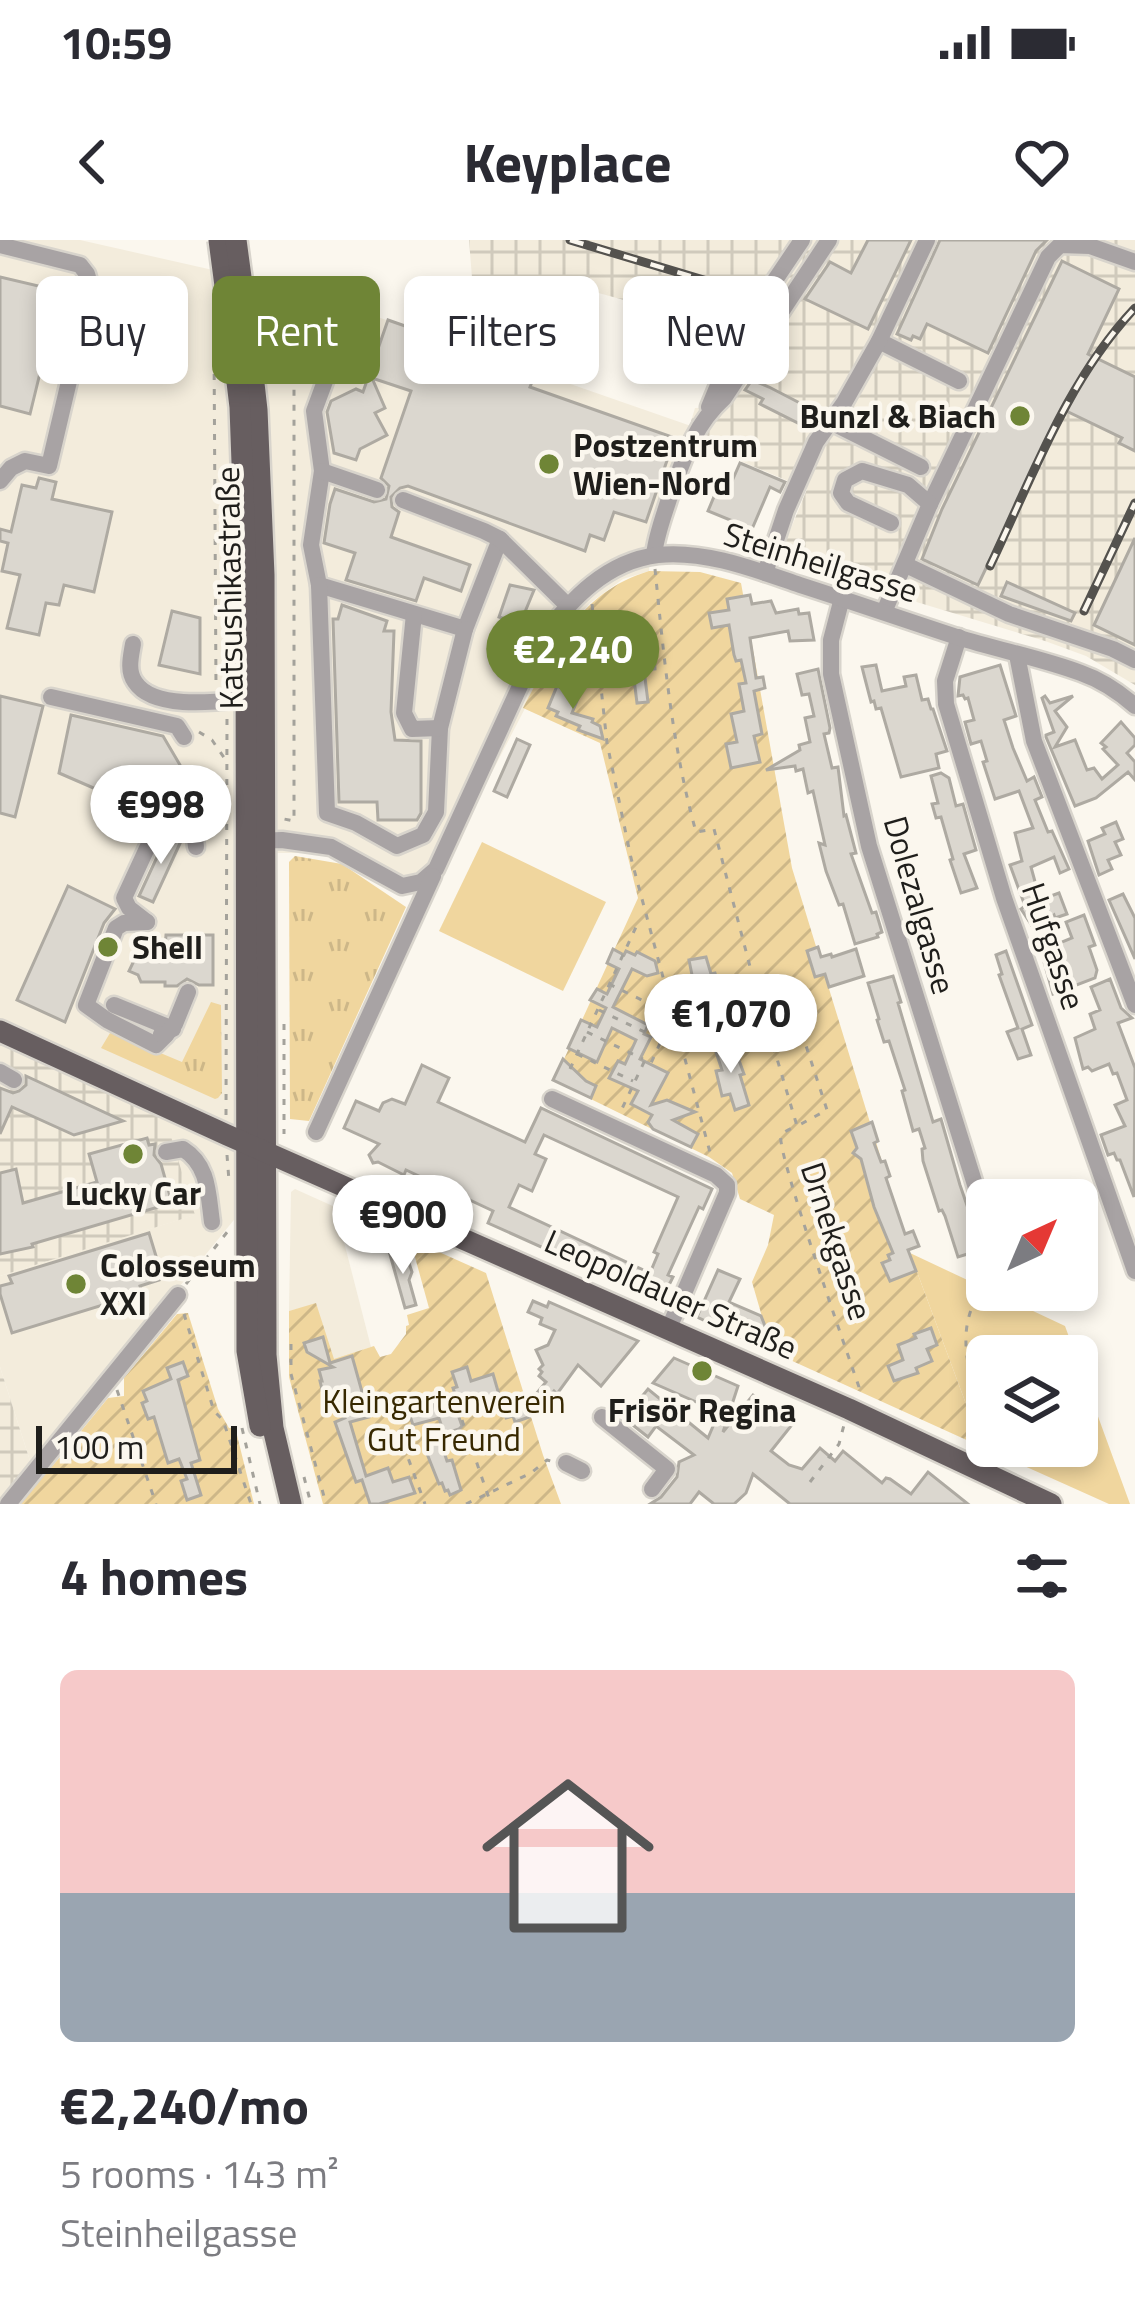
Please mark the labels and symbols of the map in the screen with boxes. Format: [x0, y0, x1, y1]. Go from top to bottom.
place label: Bunzl & Biach [799, 391, 996, 441]
marker: Bunzl & Biach [1007, 403, 1033, 429]
place label: Postzentrum Wien-Nord [573, 420, 758, 508]
marker: Postzentrum Wien-Nord [536, 451, 562, 477]
street label: Katsushikastraße [202, 466, 256, 710]
street label: Steinheilgasse [718, 509, 924, 615]
pin: €2,240 [475, 610, 671, 712]
pin: €998 [90, 765, 232, 867]
street label: Dolezalgasse [871, 810, 969, 1000]
street label: Hufgasse [1009, 876, 1099, 1016]
place label: Shell [132, 922, 203, 972]
marker: Shell [95, 934, 121, 960]
pin: €1,070 [633, 974, 829, 1076]
marker: Lucky Car [120, 1141, 146, 1167]
street label: Drnekgasse [788, 1156, 886, 1326]
place label: Lucky Car [65, 1168, 201, 1218]
pin: €900 [332, 1175, 474, 1277]
north arrow [966, 1179, 1098, 1311]
street label: Leopoldauer Straße [537, 1216, 805, 1372]
place label: Colosseum XXI [100, 1240, 256, 1328]
marker: Colosseum XXI [63, 1271, 89, 1297]
marker: Frisör Regina [689, 1358, 715, 1384]
park label: Kleingartenverein Gut Freund [322, 1376, 566, 1464]
place label: Frisör Regina [608, 1385, 796, 1435]
scale bar [36, 1420, 237, 1473]

